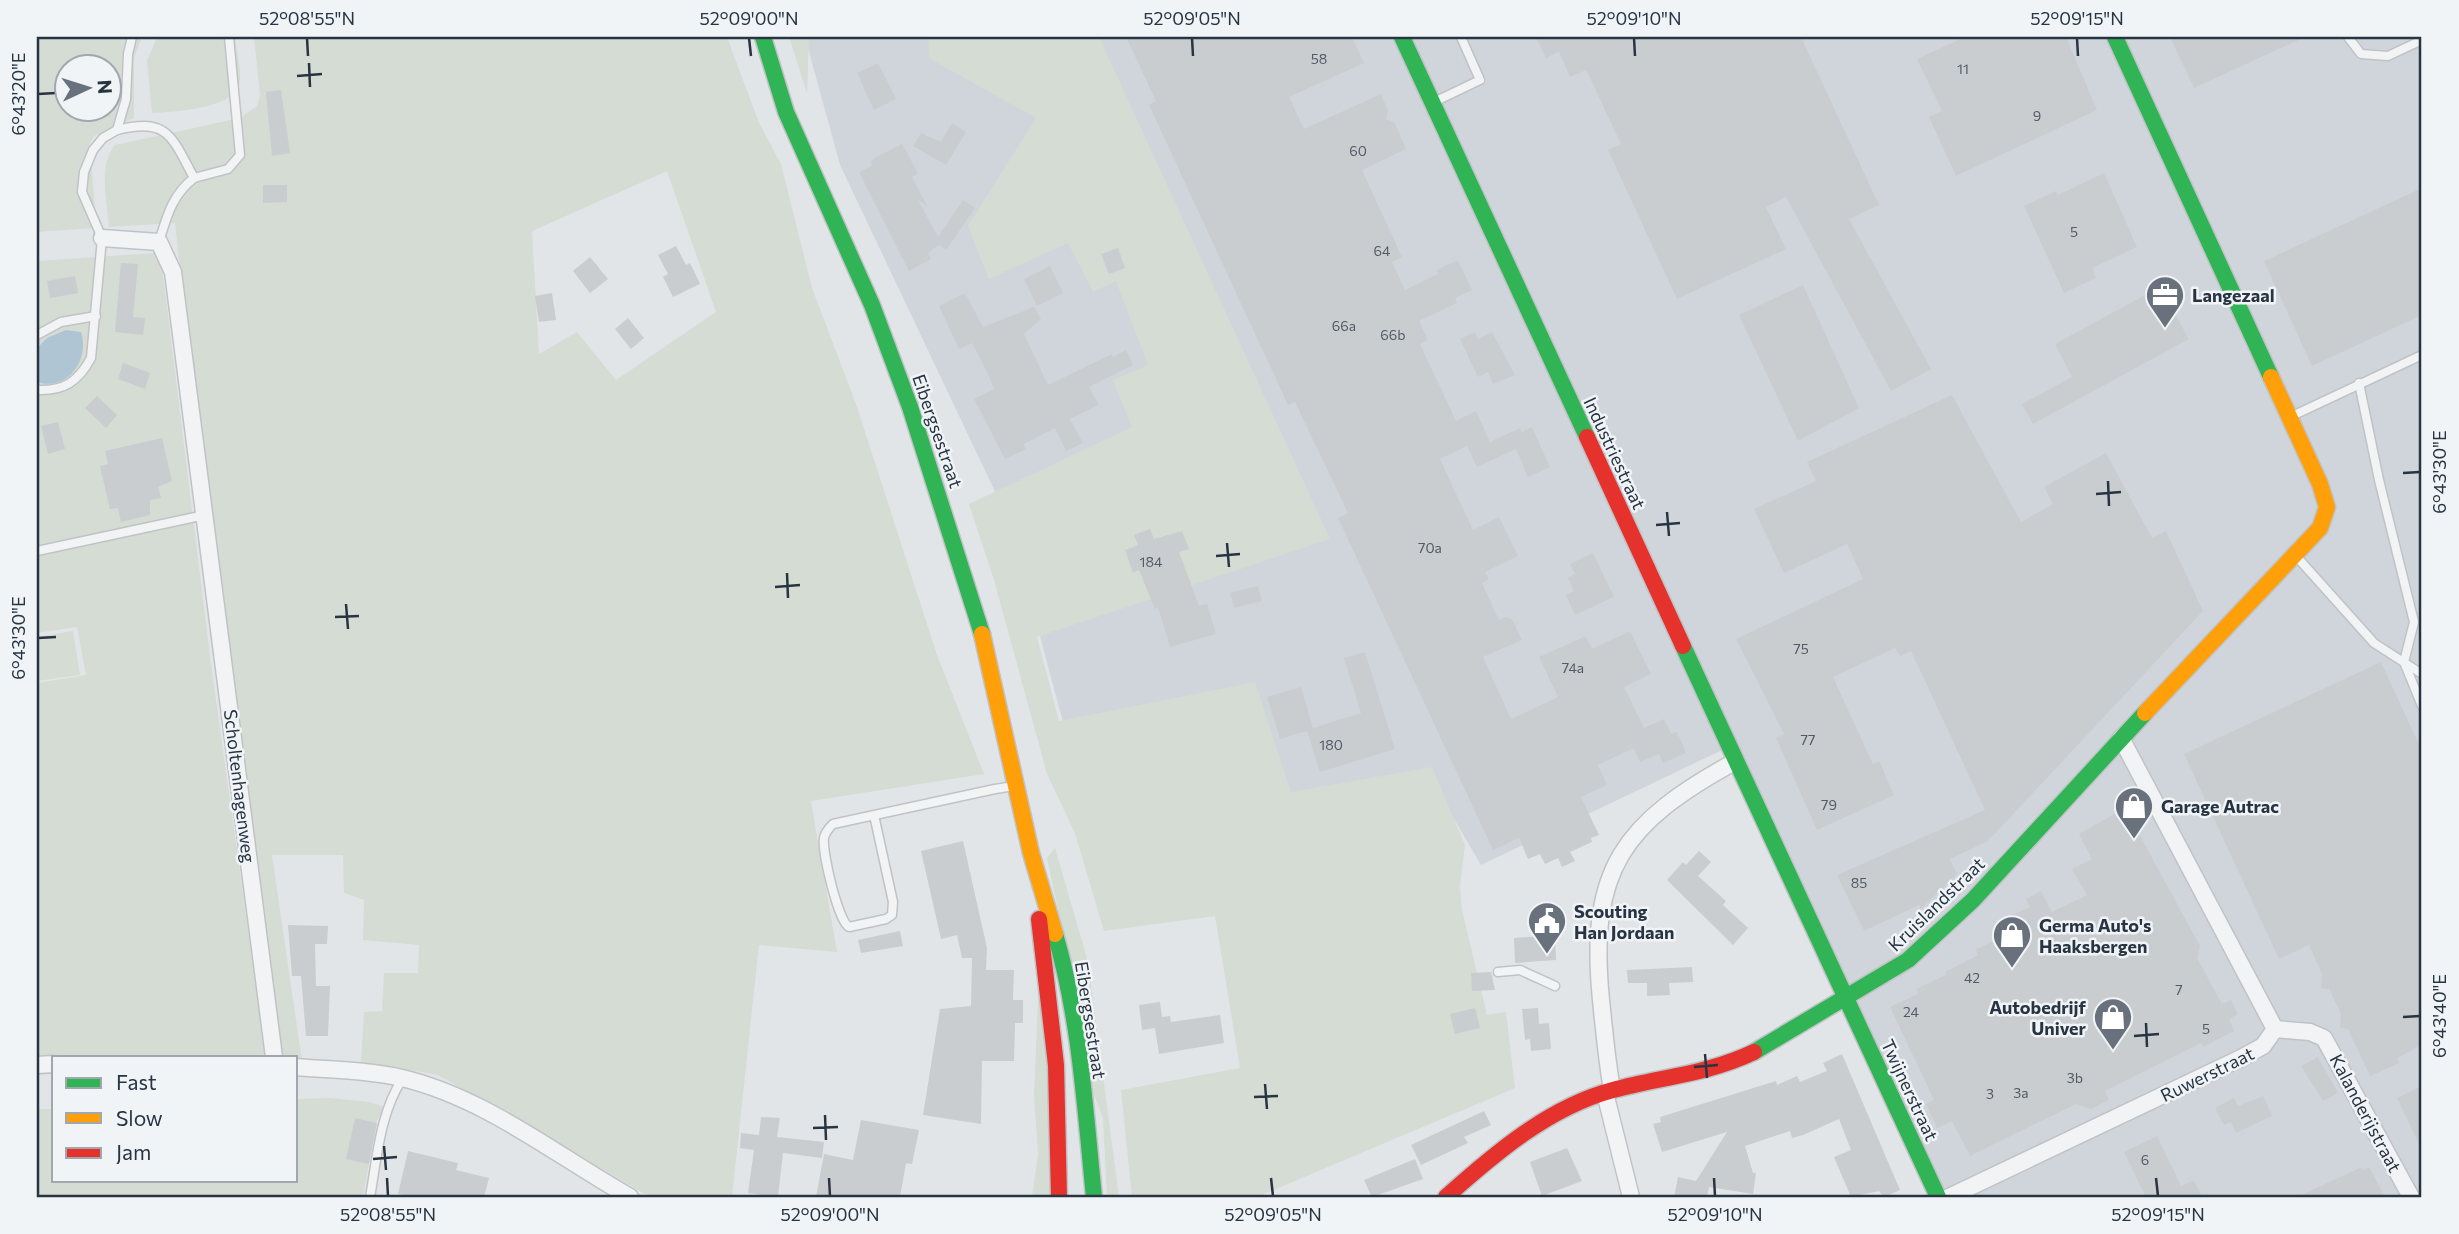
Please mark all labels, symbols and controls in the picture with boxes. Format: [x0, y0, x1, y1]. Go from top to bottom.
text: 52°08'55"N [259, 7, 355, 29]
text: 52°09'00"N [700, 7, 799, 29]
text: 52°09'05"N [1143, 7, 1241, 29]
text: 52°09'10"N [1587, 7, 1681, 29]
text: 52°09'15"N [2030, 7, 2124, 29]
house number: 58 [1311, 50, 1327, 67]
text: 6°43'20"E [7, 52, 29, 136]
north arrow [52, 52, 122, 122]
house number: 11 [1957, 60, 1969, 77]
text: N [93, 79, 117, 95]
house number: 9 [2033, 107, 2041, 124]
house number: 60 [1349, 142, 1367, 159]
house number: 5 [2070, 223, 2078, 240]
house number: 64 [1374, 242, 1391, 259]
office icon: Langezaal [2144, 274, 2186, 329]
place label: Langezaal [2192, 284, 2275, 306]
house number: 66a [1332, 317, 1356, 334]
house number: 66b [1380, 326, 1406, 343]
street label: Eibergsestraat [908, 371, 968, 491]
street label: Industriestraat [1579, 393, 1651, 513]
text: 6°43'30"E [2428, 430, 2450, 514]
house number: 70a [1418, 539, 1442, 556]
house number: 184 [1140, 553, 1163, 570]
text: 6°43'30"E [7, 596, 29, 680]
house number: 75 [1793, 640, 1809, 657]
house number: 74a [1562, 659, 1584, 676]
street label: Scholtenhagenweg [220, 708, 260, 864]
house number: 77 [1801, 731, 1815, 748]
house number: 180 [1319, 736, 1343, 753]
shop icon: Garage Autrac [2113, 785, 2155, 840]
place label: Garage Autrac [2161, 795, 2279, 817]
house number: 79 [1821, 796, 1837, 813]
street label: Kruislandstraat [1883, 852, 1989, 956]
house number: 85 [1851, 874, 1867, 891]
public building icon: Scouting Han Jordaan [1526, 900, 1568, 955]
place label: Scouting Han Jordaan [1574, 900, 1674, 943]
shop icon: Germa Auto's Haaksbergen [1991, 914, 2033, 969]
place label: Germa Auto's Haaksbergen [2039, 914, 2151, 957]
street label: Eibergsestraat [1071, 960, 1111, 1080]
house number: 42 [1964, 969, 1980, 986]
text: 6°43'40"E [2428, 974, 2450, 1058]
house number: 7 [2175, 981, 2183, 998]
place label: Autobedrijf Univer [1989, 996, 2087, 1039]
shop icon: Autobedrijf Univer [2092, 996, 2134, 1051]
house number: 24 [1903, 1003, 1920, 1020]
house number: 5 [2202, 1020, 2210, 1037]
street label: Twijnerstraat [1877, 1036, 1943, 1144]
street label: Ruwerstraat [2157, 1042, 2257, 1106]
street label: Kalanderijstraat [2326, 1050, 2406, 1176]
legend [52, 1056, 298, 1182]
text: Fast [116, 1069, 157, 1094]
house number: 3b [2067, 1069, 2083, 1086]
house number: 3a [2013, 1084, 2029, 1101]
house number: 3 [1986, 1085, 1994, 1102]
text: Slow [116, 1105, 163, 1130]
text: Jam [116, 1139, 151, 1164]
house number: 6 [2141, 1151, 2149, 1168]
text: 52°08'55"N [340, 1203, 436, 1225]
text: 52°09'00"N [781, 1203, 880, 1225]
text: 52°09'05"N [1224, 1203, 1322, 1225]
text: 52°09'10"N [1668, 1203, 1762, 1225]
text: 52°09'15"N [2111, 1203, 2205, 1225]

